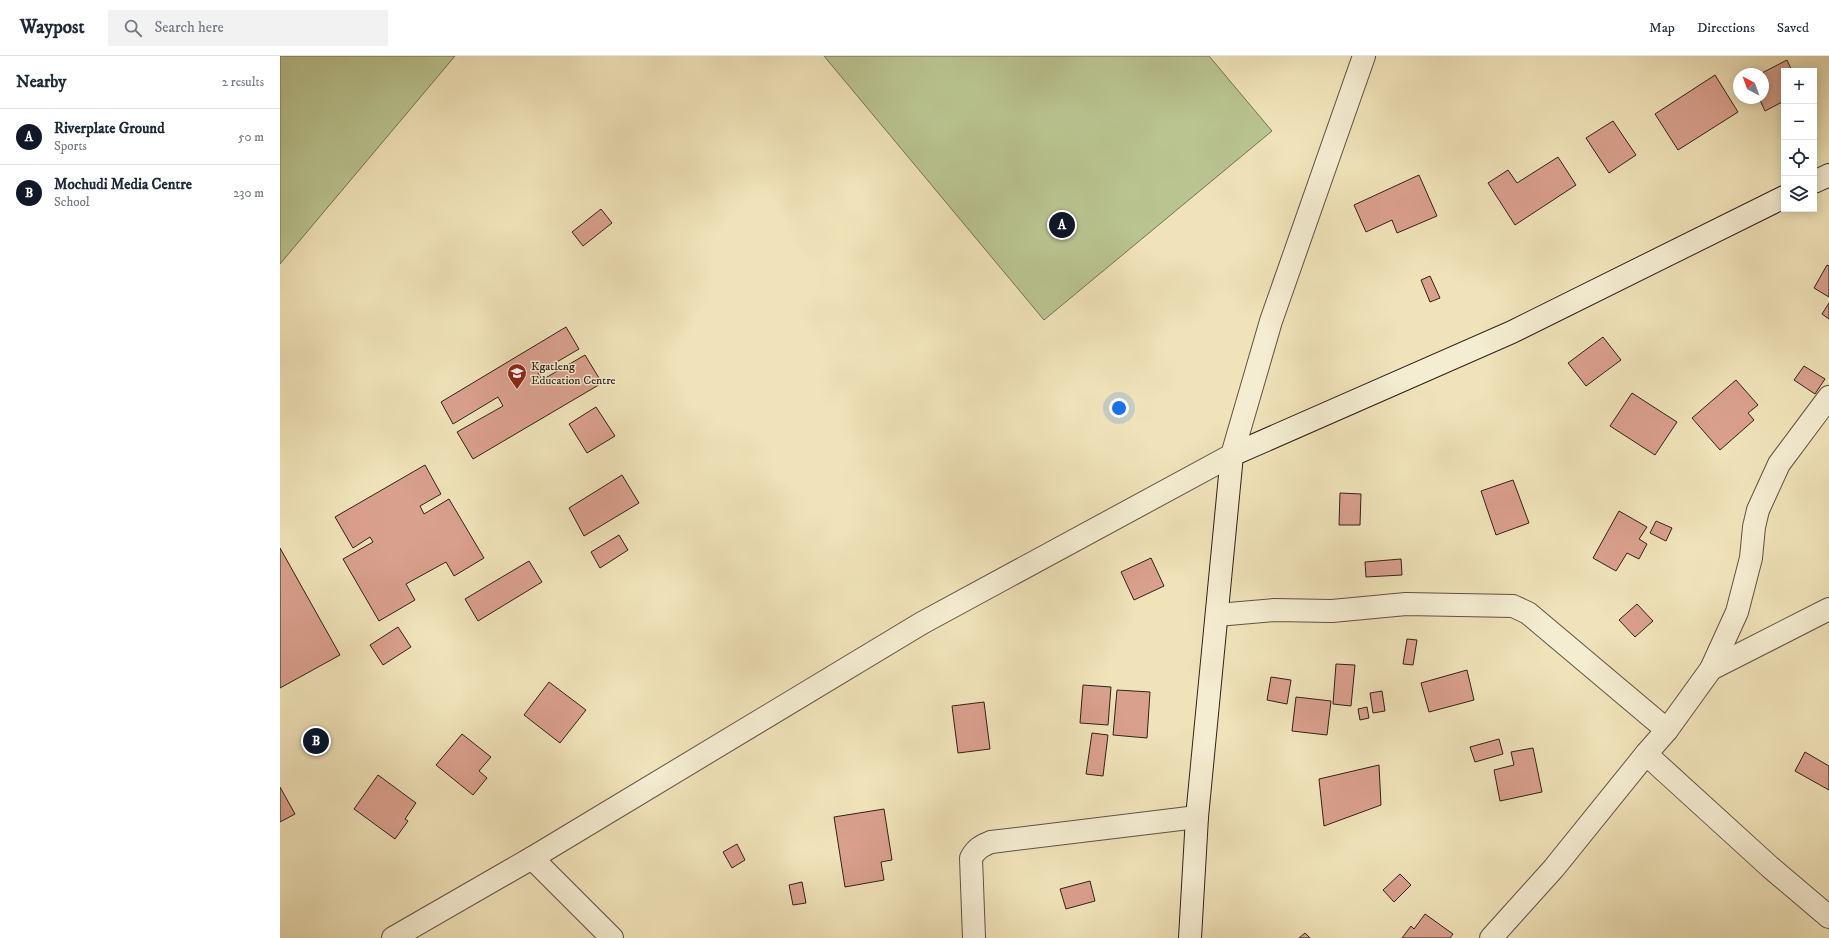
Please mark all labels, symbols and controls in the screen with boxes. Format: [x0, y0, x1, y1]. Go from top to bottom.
search box [108, 10, 388, 46]
text: Waypost [20, 16, 84, 39]
icon: search [122, 17, 144, 39]
text: Search here [154, 18, 224, 37]
text: Map [1649, 19, 1675, 37]
text: Directions [1697, 19, 1755, 37]
text: Saved [1777, 19, 1809, 37]
north arrow [1733, 68, 1769, 104]
map controls [1781, 68, 1817, 212]
button: + [1781, 68, 1817, 104]
text: Nearby [16, 71, 66, 93]
text: 2 results [222, 74, 264, 90]
button: − [1781, 104, 1817, 140]
text: Riverplate Ground [54, 119, 165, 138]
text: A [25, 129, 33, 145]
text: 50 m [238, 129, 264, 145]
text: Sports [54, 138, 87, 154]
button: locate [1781, 140, 1817, 176]
text: Mochudi Media Centre [54, 175, 192, 194]
button: layers [1781, 176, 1817, 212]
text: B [25, 185, 33, 201]
text: 230 m [233, 185, 264, 201]
text: School [54, 194, 90, 210]
pin: A [1049, 210, 1075, 240]
place label: Kgatleng Education Centre [531, 359, 616, 388]
school or university icon: Kgatleng Education Centre [506, 362, 528, 390]
your location [1109, 398, 1129, 418]
pin: B [303, 726, 329, 756]

